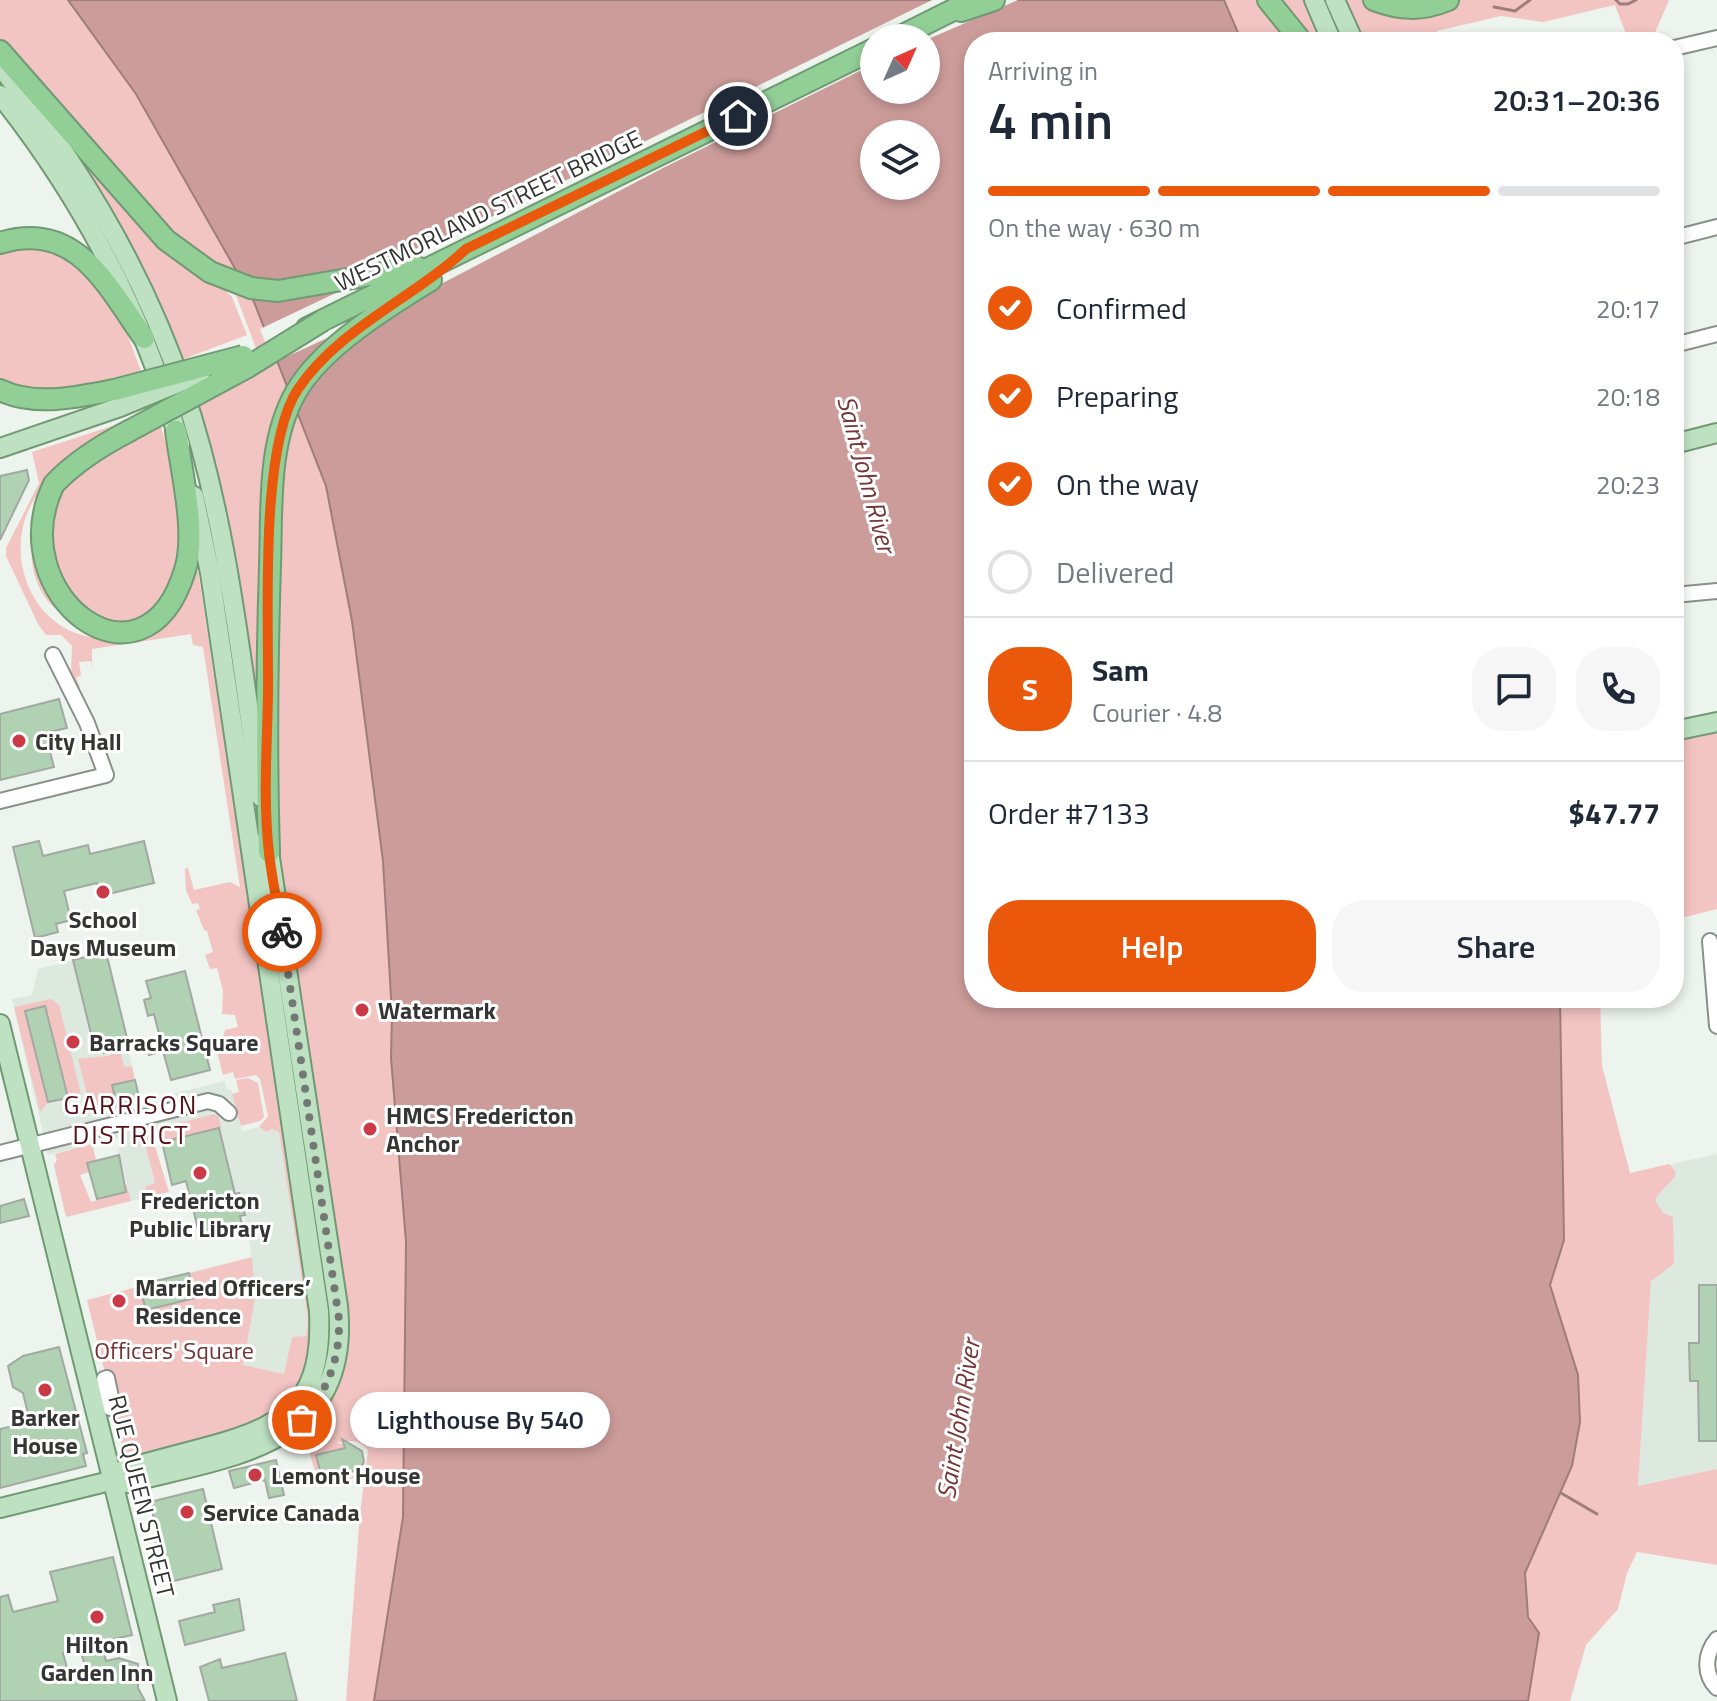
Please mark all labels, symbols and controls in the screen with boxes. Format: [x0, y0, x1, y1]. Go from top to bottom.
north arrow [860, 24, 940, 104]
map controls [860, 24, 940, 200]
text: Arriving in [988, 51, 1098, 90]
text: 20:31–20:36 [1493, 77, 1660, 123]
text: 4 min [988, 80, 1113, 159]
pin [704, 82, 772, 150]
icon: home [716, 94, 760, 138]
street label: WESTMORLAND STREET BRIDGE [328, 120, 648, 300]
button: layers [860, 120, 940, 200]
text: On the way · 630 m [988, 208, 1200, 247]
text: Confirmed [1056, 285, 1187, 331]
icon: check [988, 286, 1032, 330]
text: 20:17 [1596, 289, 1660, 328]
text: Preparing [1056, 373, 1178, 419]
icon: check [988, 374, 1032, 418]
text: 20:18 [1596, 377, 1660, 416]
water label: Saint John River [827, 391, 907, 560]
text: On the way [1056, 461, 1199, 507]
icon: check [988, 462, 1032, 506]
text: 20:23 [1596, 465, 1660, 504]
text: Delivered [1056, 549, 1174, 595]
text: Sam [1092, 647, 1149, 693]
button: chat [1472, 647, 1556, 731]
button: phone [1576, 647, 1660, 731]
text: S [1022, 666, 1038, 712]
text: Courier · 4.8 [1092, 693, 1222, 732]
place label: City Hall [35, 723, 122, 759]
marker: City Hall [10, 732, 28, 750]
text: Order #7133 [988, 790, 1150, 836]
text: $47.77 [1568, 790, 1660, 836]
marker: School Days Museum [94, 883, 112, 901]
courier [242, 892, 322, 972]
button: Help [988, 900, 1316, 992]
button: Share [1332, 900, 1660, 992]
place label: School Days Museum [30, 901, 176, 965]
icon: bike [260, 910, 304, 954]
place label: Watermark [378, 992, 496, 1028]
marker: Watermark [353, 1001, 371, 1019]
place label: Barracks Square [89, 1024, 258, 1060]
marker: Barracks Square [64, 1033, 82, 1051]
district label: GARRISON DISTRICT [64, 1085, 198, 1154]
place label: HMCS Fredericton Anchor [386, 1097, 574, 1161]
marker: HMCS Fredericton Anchor [361, 1120, 379, 1138]
marker: Fredericton Public Library [191, 1164, 209, 1182]
place label: Fredericton Public Library [129, 1182, 271, 1246]
place label: Married Officers’ Residence [135, 1269, 311, 1333]
marker: Married Officers’ Residence [110, 1292, 128, 1310]
park label: Officers' Square [94, 1332, 254, 1368]
water label: Saint John River [926, 1334, 990, 1502]
marker: Barker House [36, 1381, 54, 1399]
pin [268, 1386, 336, 1454]
street label: RUE QUEEN STREET [99, 1391, 185, 1601]
callout: Lighthouse By 540 [350, 1392, 610, 1448]
icon: bag [280, 1398, 324, 1442]
place label: Barker House [10, 1399, 80, 1463]
text: Lighthouse By 540 [376, 1400, 584, 1439]
place label: Lemont House [271, 1457, 420, 1493]
marker: Lemont House [246, 1466, 264, 1484]
place label: Service Canada [203, 1494, 360, 1530]
marker: Service Canada [178, 1503, 196, 1521]
marker: Hilton Garden Inn [88, 1608, 106, 1626]
place label: Hilton Garden Inn [40, 1626, 154, 1690]

